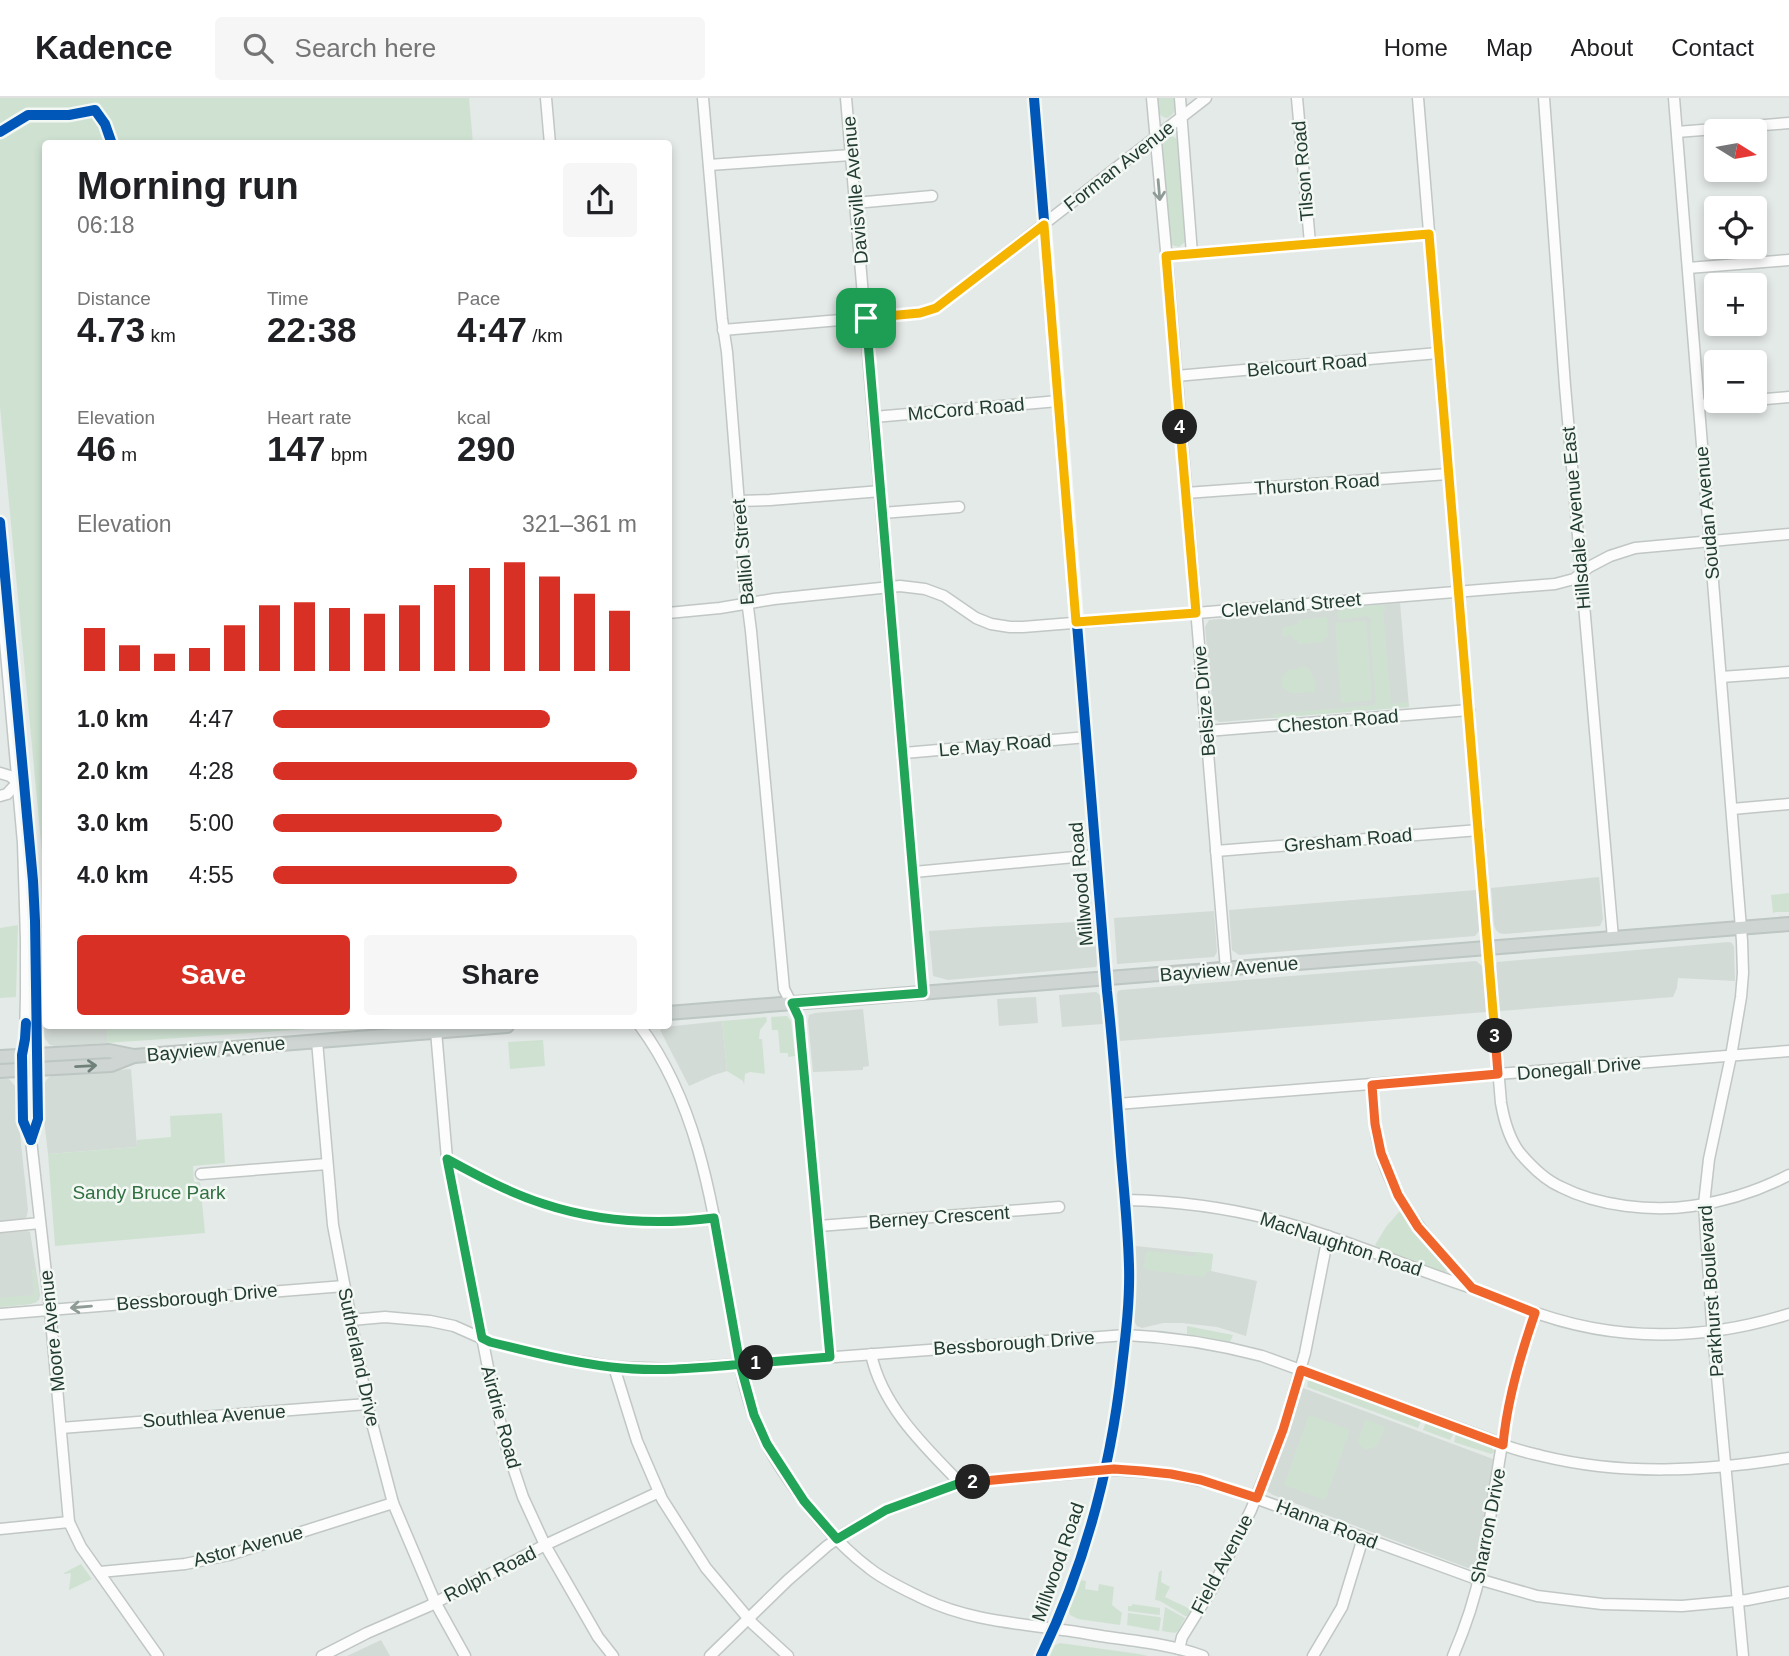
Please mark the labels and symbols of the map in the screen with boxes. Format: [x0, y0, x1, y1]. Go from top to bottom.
street label: Davisville Avenue [838, 115, 872, 265]
street label: Forman Avenue [1060, 117, 1178, 215]
north arrow [1704, 119, 1768, 182]
street label: Tilson Road [1288, 120, 1318, 222]
one-way arrow [1153, 179, 1166, 201]
pin [836, 288, 896, 348]
street label: Belcourt Road [1246, 349, 1368, 381]
street label: McCord Road [907, 393, 1025, 425]
pin: 4 [1162, 410, 1198, 444]
street label: Hillsdale Avenue East [1557, 425, 1594, 610]
street label: Soudan Avenue [1691, 445, 1723, 581]
street label: Thurston Road [1254, 469, 1380, 499]
street label: Balliol Street [728, 497, 758, 606]
street label: Cleveland Street [1220, 588, 1363, 622]
street label: Belsize Drive [1189, 645, 1219, 757]
street label: Cheston Road [1277, 705, 1399, 737]
street label: Le May Road [938, 730, 1052, 760]
street label: Millwood Road [1065, 821, 1097, 947]
street label: Gresham Road [1283, 824, 1413, 856]
street label: Bayview Avenue [1159, 952, 1299, 986]
pin: 3 [1478, 1018, 1512, 1054]
street label: Bayview Avenue [146, 1032, 286, 1066]
street label: Donegall Drive [1516, 1052, 1642, 1084]
one-way arrow [75, 1059, 97, 1072]
park label: Sandy Bruce Park [72, 1182, 226, 1203]
street label: Berney Crescent [868, 1202, 1011, 1232]
street label: Parkhurst Boulevard [1695, 1204, 1727, 1378]
street label: MacNaughton Road [1257, 1208, 1425, 1280]
street label: Moore Avenue [35, 1269, 69, 1393]
street label: Bessborough Drive [116, 1279, 278, 1315]
street label: Sutherland Drive [334, 1286, 384, 1428]
one-way arrow [70, 1301, 93, 1314]
street label: Bessborough Drive [933, 1327, 1095, 1359]
pin: 1 [738, 1346, 774, 1380]
street label: Airdrie Road [477, 1363, 525, 1471]
street label: Southlea Avenue [142, 1401, 286, 1431]
pin: 2 [956, 1464, 990, 1500]
street label: Sharron Drive [1467, 1466, 1509, 1586]
street label: Hanna Road [1273, 1495, 1381, 1553]
street label: Millwood Road [1028, 1500, 1088, 1624]
street label: Field Avenue [1187, 1511, 1257, 1617]
street label: Astor Avenue [191, 1521, 305, 1571]
street label: Rolph Road [441, 1542, 539, 1606]

